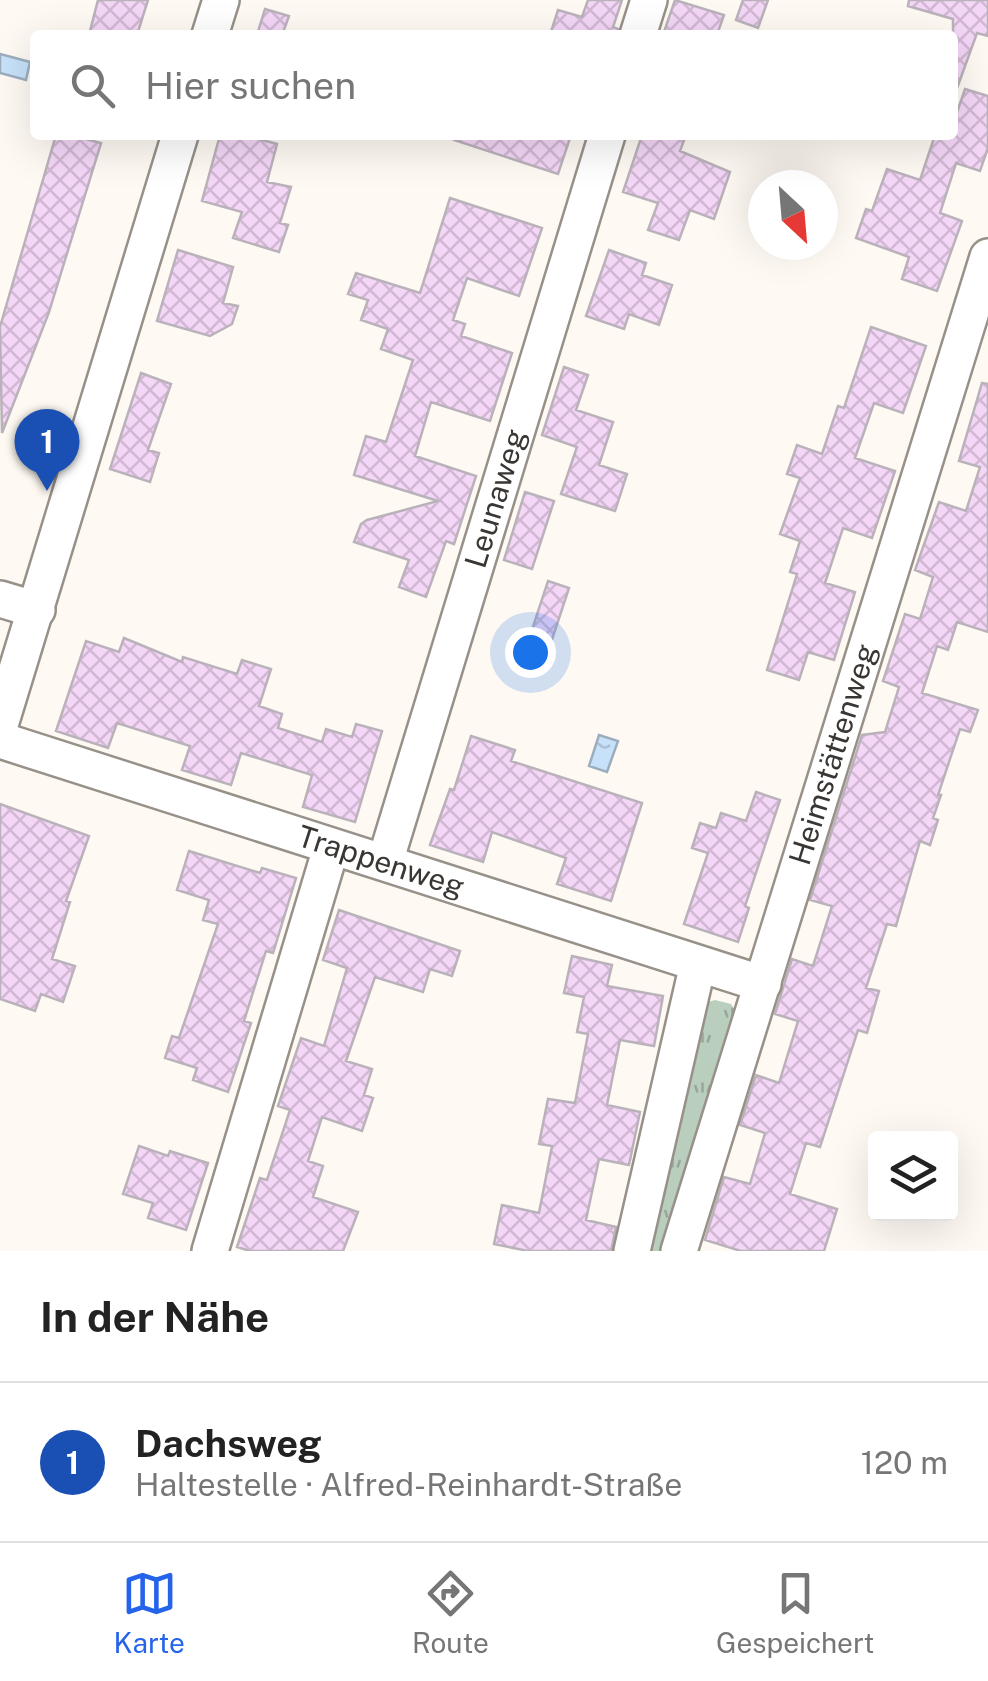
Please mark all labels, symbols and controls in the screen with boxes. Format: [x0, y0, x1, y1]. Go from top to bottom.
search box [30, 30, 958, 140]
icon: search [65, 58, 120, 113]
text: Hier suchen [145, 63, 356, 108]
north arrow [748, 170, 838, 260]
pin: 1 [15, 408, 80, 491]
street label: Leunaweg [457, 424, 533, 572]
your location [505, 627, 556, 678]
street label: Heimstättenweg [781, 639, 884, 869]
street label: Trappenweg [293, 817, 469, 904]
map controls [868, 1131, 958, 1221]
button: layers [868, 1131, 958, 1221]
text: In der Nähe [40, 1292, 269, 1341]
text: Dachsweg [135, 1421, 322, 1466]
text: 1 [66, 1444, 79, 1481]
text: 120 m [861, 1444, 948, 1481]
text: Haltestelle · Alfred-Reinhardt-Straße [135, 1466, 682, 1503]
tab: Karte [114, 1566, 185, 1659]
tab: Route [412, 1566, 489, 1659]
tab: Gespeichert [716, 1566, 874, 1659]

